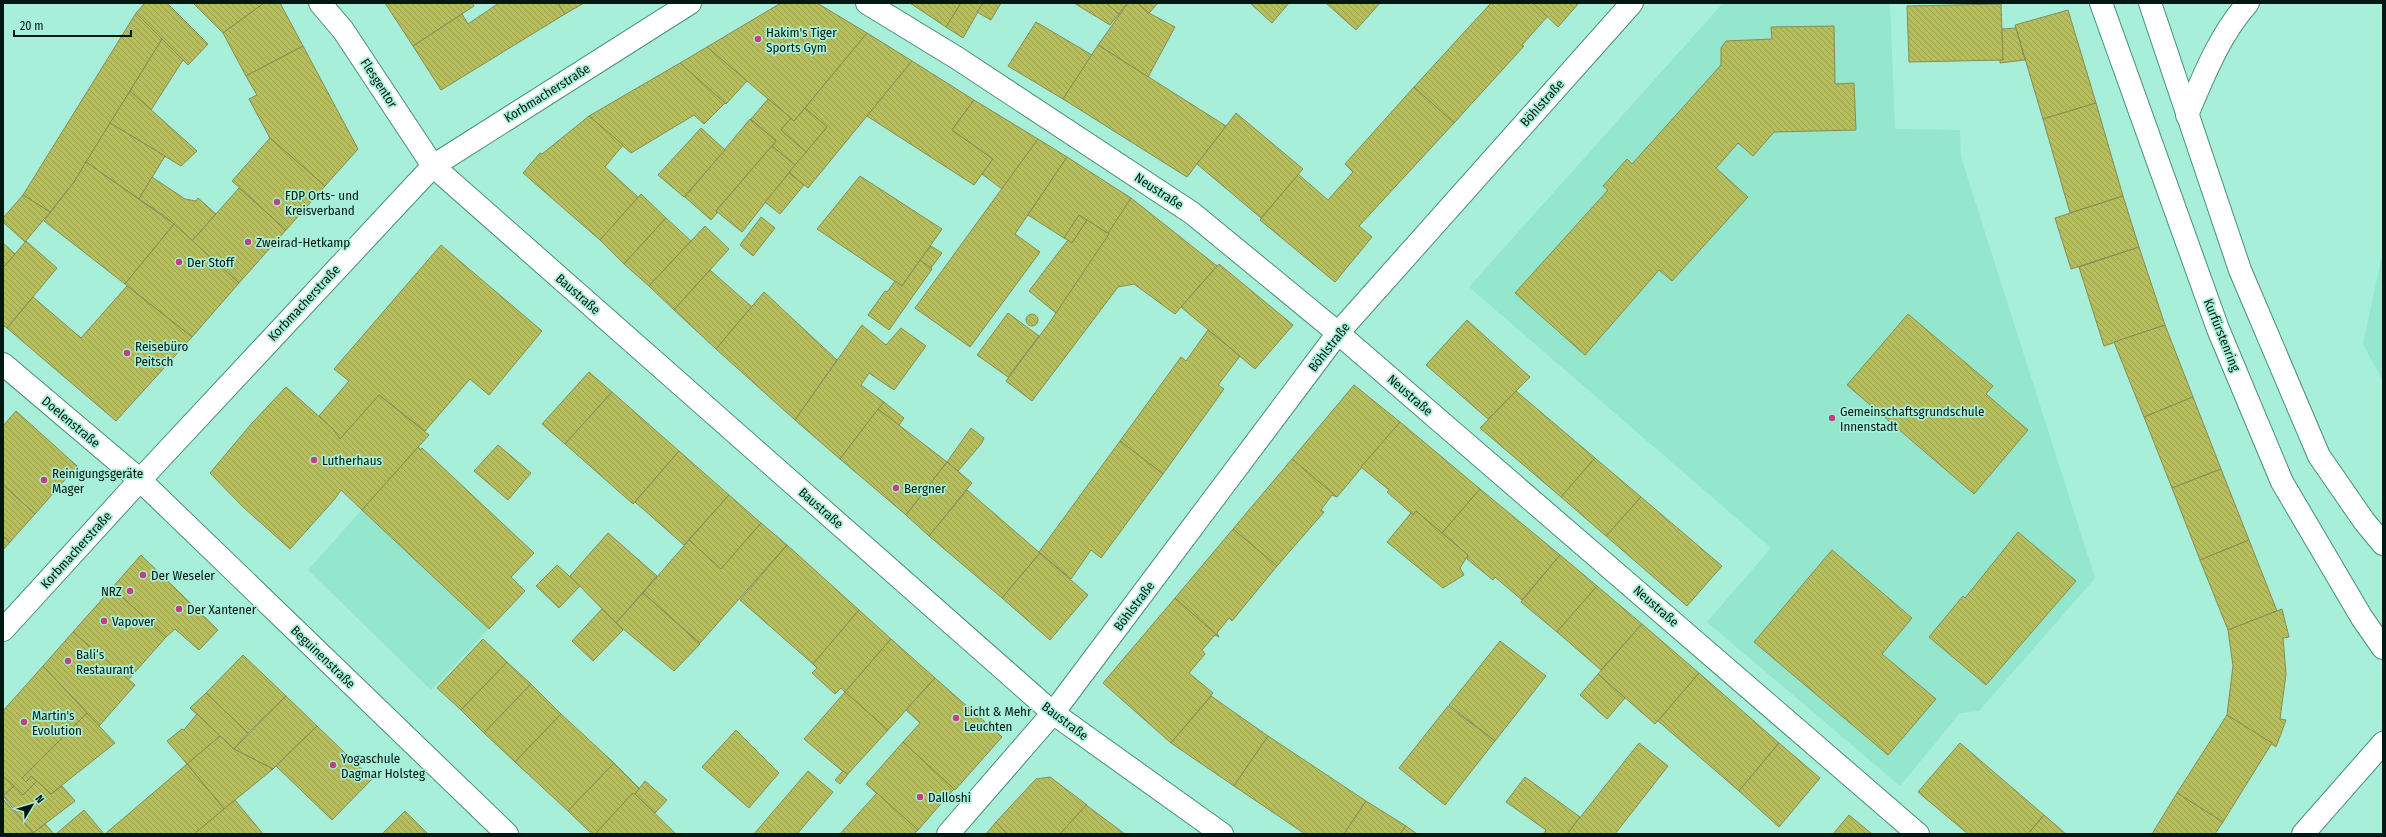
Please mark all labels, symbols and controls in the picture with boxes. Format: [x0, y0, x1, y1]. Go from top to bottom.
scale bar [14, 12, 131, 38]
text: 20 m [20, 19, 44, 33]
place label: Hakim's Tiger Sports Gym [766, 25, 837, 55]
marker: Hakim's Tiger Sports Gym [753, 34, 763, 44]
street label: Flesgentor [358, 56, 401, 111]
street label: Korbmacherstraße [501, 61, 593, 125]
street label: Böhlstraße [1517, 76, 1567, 130]
street label: Neustraße [1132, 170, 1186, 212]
place label: FDP Orts- und Kreisverband [285, 188, 359, 218]
marker: FDP Orts- und Kreisverband [272, 197, 282, 207]
place label: Zweirad-Hetkamp [256, 235, 350, 250]
marker: Zweirad-Hetkamp [243, 237, 253, 247]
place label: Der Stoff [187, 255, 235, 270]
marker: Der Stoff [174, 257, 184, 267]
street label: Korbmacherstraße [265, 262, 343, 344]
street label: Baustraße [553, 271, 603, 317]
street label: Kurfürstenring [2201, 297, 2244, 374]
street label: Böhlstraße [1305, 320, 1353, 374]
place label: Reisebüro Peitsch [135, 339, 188, 369]
marker: Reisebüro Peitsch [122, 348, 132, 358]
street label: Neustraße [1384, 371, 1436, 419]
street label: Doelenstraße [39, 393, 103, 451]
place label: Gemeinschaftsgrundschule Innenstadt [1840, 404, 1984, 434]
marker: Gemeinschaftsgrundschule Innenstadt [1827, 413, 1837, 423]
place label: Lutherhaus [322, 453, 382, 468]
marker: Lutherhaus [309, 455, 319, 465]
place label: Reinigungsgeräte Mager [52, 466, 143, 496]
marker: Reinigungsgeräte Mager [39, 475, 49, 485]
place label: Bergner [904, 481, 946, 496]
marker: Bergner [891, 483, 901, 493]
street label: Baustraße [796, 485, 846, 531]
street label: Korbmacherstraße [38, 508, 114, 592]
place label: Der Weseler [151, 568, 215, 583]
marker: Der Weseler [138, 570, 148, 580]
street label: Böhlstraße [1111, 578, 1157, 634]
street label: Neustraße [1630, 582, 1682, 630]
place label: NRZ [101, 584, 122, 599]
marker: NRZ [125, 586, 135, 596]
place label: Der Xantener [187, 602, 257, 617]
marker: Der Xantener [174, 604, 184, 614]
place label: Vapover [112, 614, 155, 629]
marker: Vapover [99, 616, 109, 626]
street label: Beguinenstraße [288, 623, 358, 691]
place label: Bali‘s Restaurant [76, 647, 135, 677]
marker: Bali‘s Restaurant [63, 656, 73, 666]
street label: Baustraße [1039, 699, 1091, 743]
place label: Licht & Mehr Leuchten [964, 704, 1032, 734]
place label: Martin's Evolution [32, 708, 82, 738]
marker: Licht & Mehr Leuchten [951, 713, 961, 723]
marker: Martin's Evolution [19, 717, 29, 727]
place label: Yogaschule Dagmar Holsteg [341, 751, 426, 781]
marker: Yogaschule Dagmar Holsteg [328, 760, 338, 770]
north arrow [12, 785, 52, 825]
place label: Dalloshi [928, 790, 971, 805]
marker: Dalloshi [915, 792, 925, 802]
text: N [32, 793, 47, 806]

